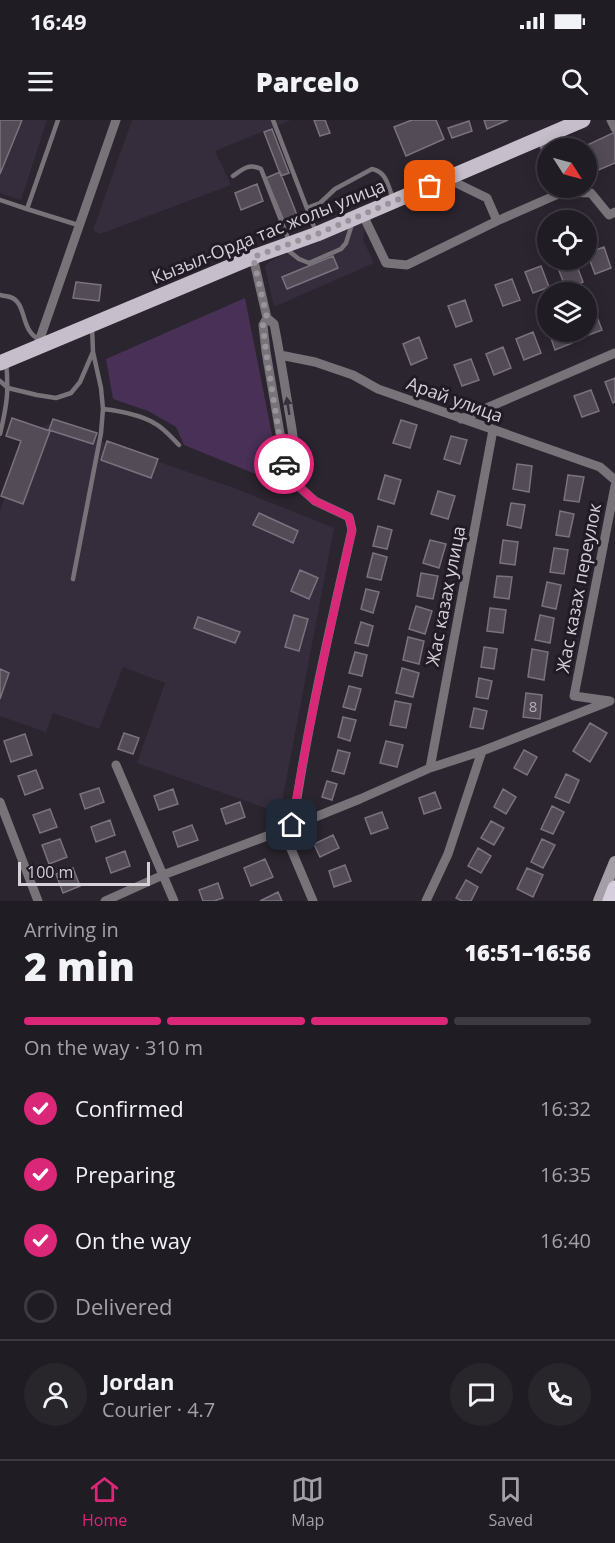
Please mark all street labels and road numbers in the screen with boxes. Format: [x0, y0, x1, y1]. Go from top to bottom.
street label: Кызыл-Орда тас жолы улица [148, 173, 388, 289]
street label: Арай улица [404, 371, 506, 427]
street label: Жас казах переулок [550, 500, 606, 675]
street label: Жас казах улица [420, 524, 470, 668]

